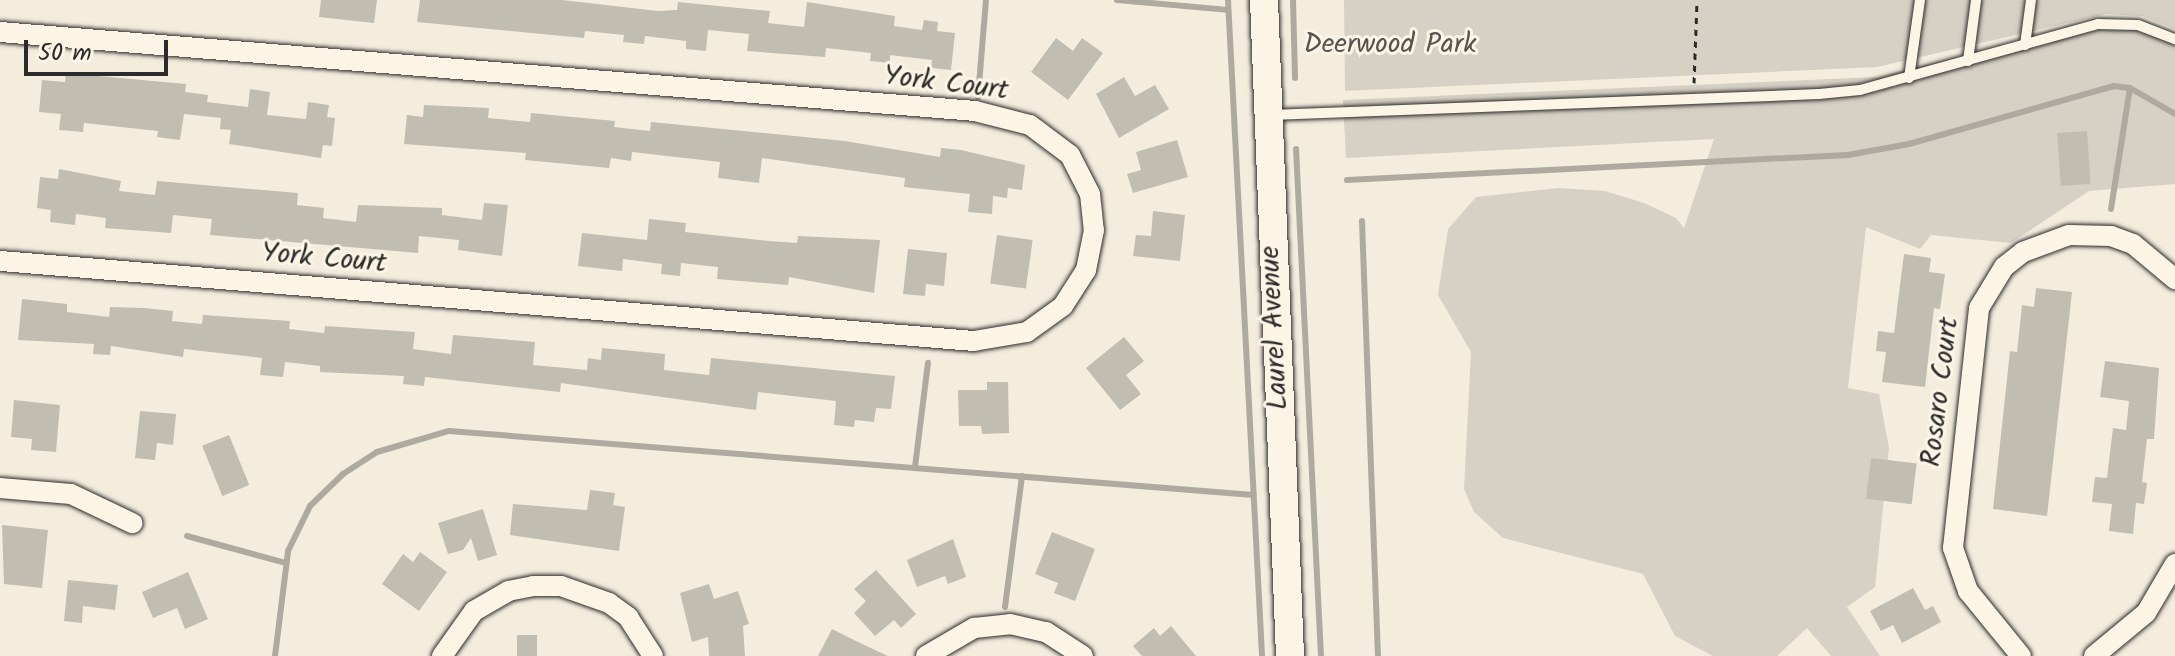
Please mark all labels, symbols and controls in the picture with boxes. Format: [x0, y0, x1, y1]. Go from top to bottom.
scale bar [28, 24, 172, 74]
park label: Deerwood Park [1304, 28, 1476, 62]
text: 50 m [38, 34, 92, 73]
street label: York Court [882, 60, 1010, 108]
street label: York Court [260, 237, 388, 281]
street label: Laurel Avenue [1254, 245, 1296, 411]
street label: Rosaro Court [1915, 315, 1967, 469]

